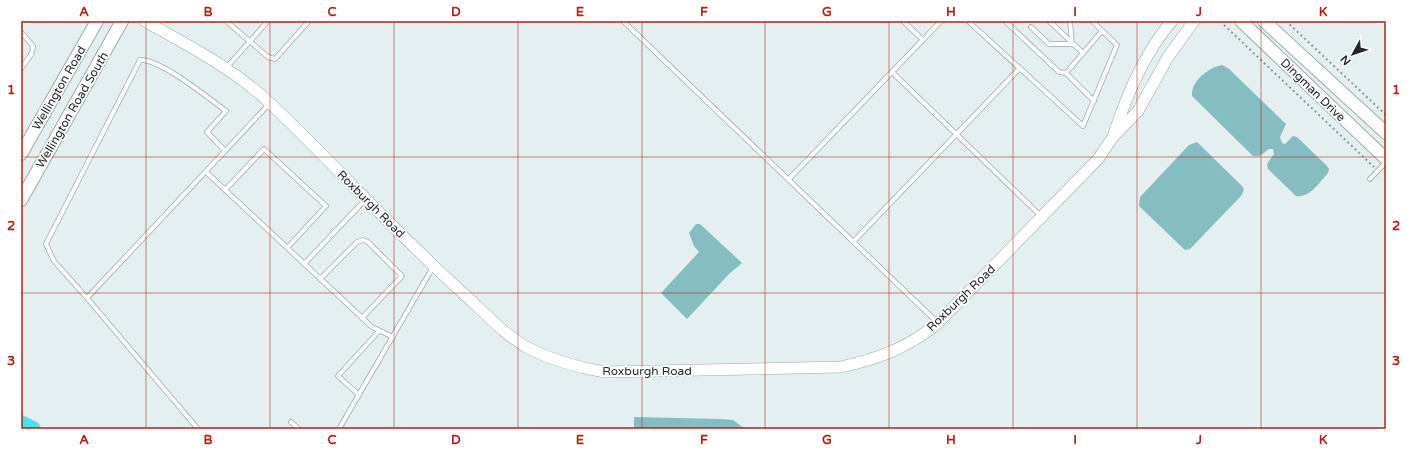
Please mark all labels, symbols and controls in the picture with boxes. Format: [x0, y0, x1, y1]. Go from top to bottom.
text: A [79, 4, 89, 20]
text: B [203, 4, 213, 20]
text: C [327, 4, 337, 20]
text: D [451, 4, 461, 20]
text: E [576, 4, 584, 20]
text: F [700, 4, 708, 20]
text: G [822, 4, 832, 20]
text: H [946, 4, 956, 20]
text: I [1073, 4, 1077, 20]
text: J [1195, 4, 1202, 20]
text: K [1319, 4, 1328, 20]
north arrow [1333, 34, 1373, 74]
street label: Wellington Road [29, 44, 89, 132]
street label: Wellington Road South [33, 50, 111, 170]
text: N [1338, 53, 1354, 68]
street label: Dingman Drive [1278, 56, 1348, 125]
text: 1 [7, 82, 15, 98]
text: 1 [1392, 82, 1400, 98]
street label: Roxburgh Road [334, 167, 408, 241]
text: 2 [7, 218, 15, 234]
text: 2 [1392, 218, 1400, 234]
street label: Roxburgh Road [924, 262, 998, 334]
text: 3 [7, 353, 15, 369]
text: 3 [1392, 353, 1400, 369]
street label: Roxburgh Road [602, 364, 692, 378]
text: A [79, 432, 89, 448]
text: B [203, 432, 213, 448]
text: C [327, 432, 337, 448]
text: D [451, 432, 461, 448]
text: E [576, 432, 584, 448]
text: F [700, 432, 708, 448]
text: G [822, 432, 832, 448]
text: H [946, 432, 956, 448]
text: I [1073, 432, 1077, 448]
text: J [1195, 432, 1202, 448]
text: K [1319, 432, 1328, 448]

